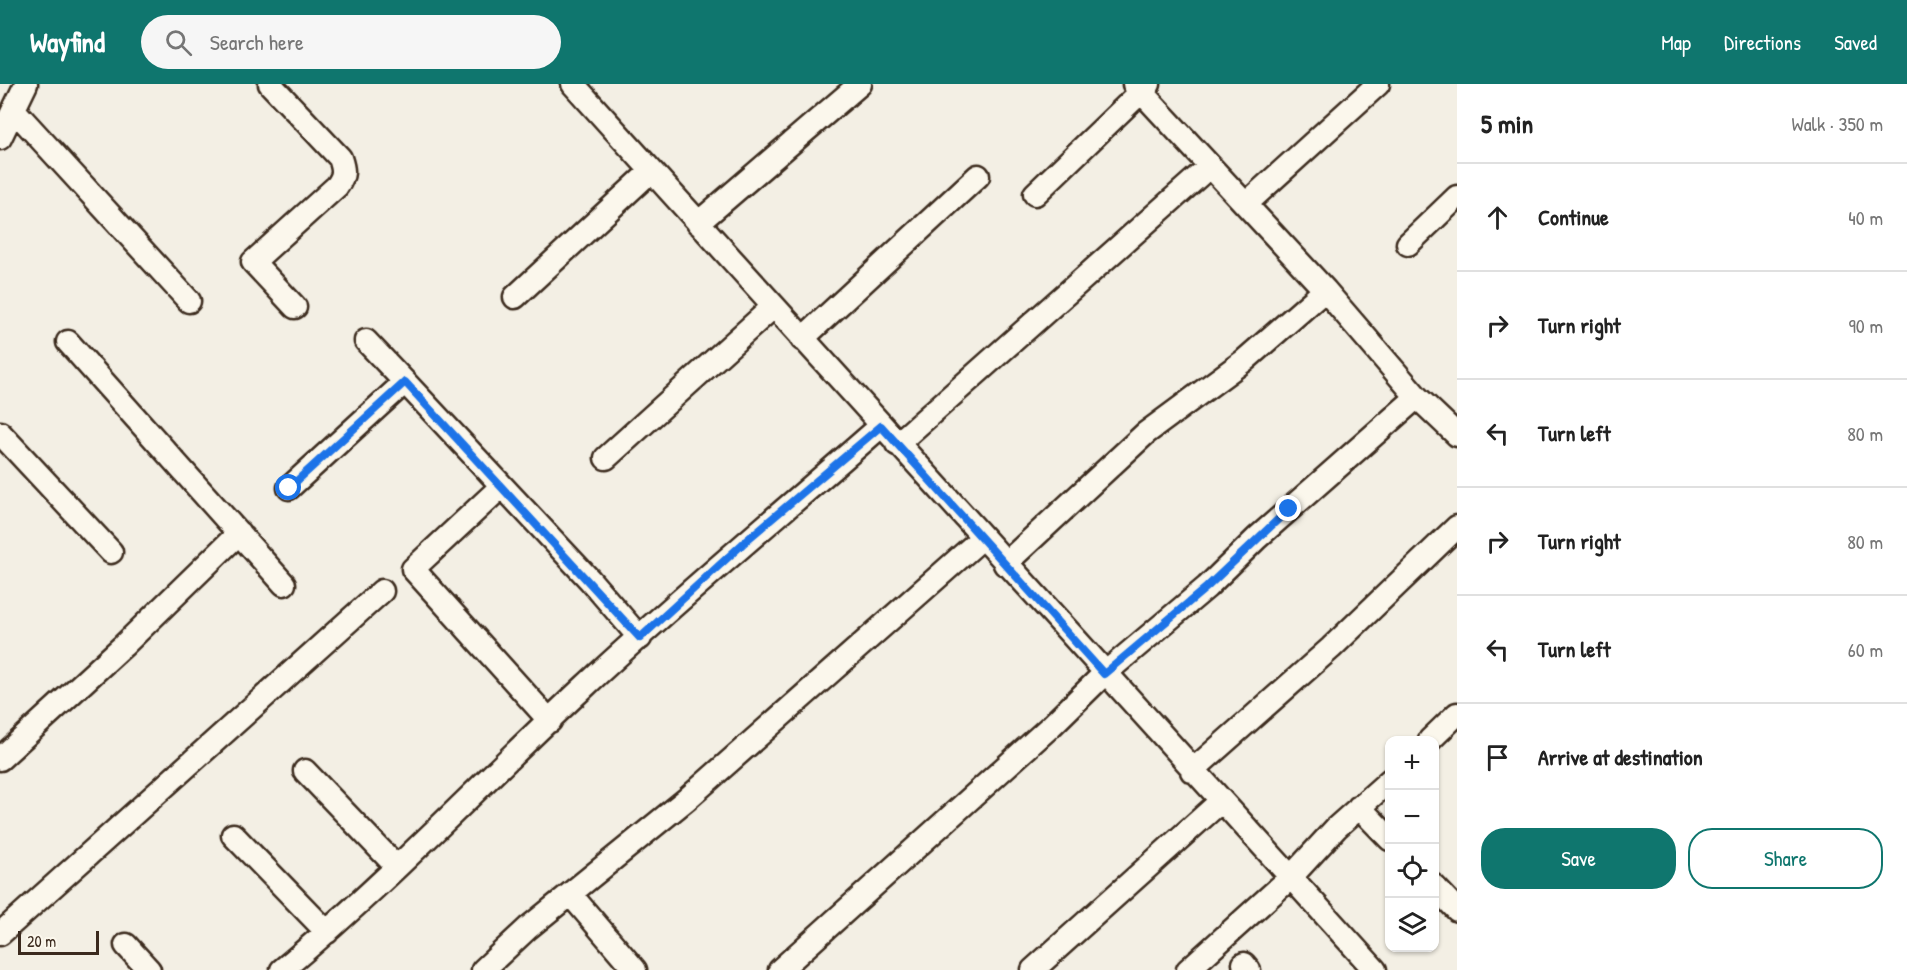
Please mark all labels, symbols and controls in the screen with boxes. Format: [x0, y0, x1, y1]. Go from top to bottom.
search box [141, 15, 561, 69]
text: Wayfind [30, 23, 105, 61]
icon: search [162, 26, 195, 59]
text: Search here [210, 27, 304, 57]
text: Map [1661, 28, 1691, 57]
text: Directions [1724, 28, 1801, 57]
text: Saved [1834, 28, 1877, 57]
text: 5 min [1481, 106, 1533, 141]
text: Walk · 350 m [1791, 110, 1883, 137]
icon: ahead [1481, 201, 1514, 234]
text: Continue [1538, 202, 1609, 232]
text: 40 m [1848, 204, 1883, 231]
icon: right [1481, 309, 1514, 342]
text: Turn right [1538, 310, 1621, 340]
text: 90 m [1849, 312, 1883, 339]
icon: left [1481, 417, 1514, 450]
text: Turn left [1538, 418, 1611, 448]
text: 80 m [1847, 420, 1883, 447]
route start [275, 474, 301, 500]
route end [1275, 495, 1301, 521]
icon: right [1481, 525, 1514, 558]
text: Turn right [1538, 526, 1621, 556]
text: 80 m [1847, 528, 1883, 555]
icon: left [1481, 633, 1514, 666]
text: Turn left [1538, 634, 1611, 664]
text: 60 m [1848, 636, 1883, 663]
map controls [1385, 736, 1439, 952]
button: + [1385, 736, 1439, 790]
icon: arrive [1481, 741, 1514, 774]
text: Arrive at destination [1538, 742, 1703, 772]
button: − [1385, 790, 1439, 844]
button: Save [1481, 828, 1676, 889]
button: Share [1688, 828, 1883, 889]
button: locate [1385, 844, 1439, 898]
button: layers [1385, 898, 1439, 952]
scale bar [18, 928, 99, 956]
text: 20 m [27, 930, 56, 952]

